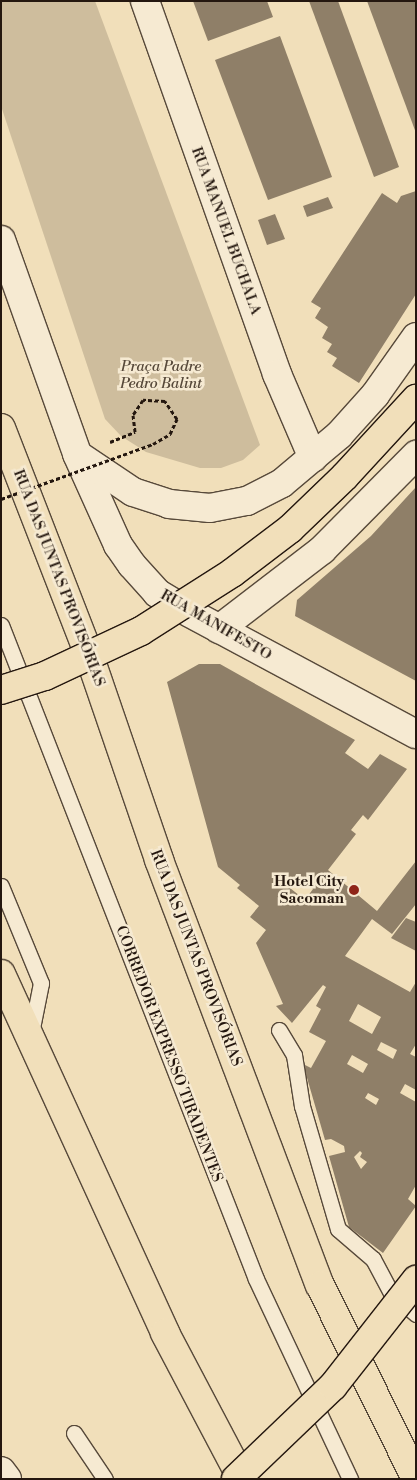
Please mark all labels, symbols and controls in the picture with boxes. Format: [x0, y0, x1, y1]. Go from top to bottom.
street label: RUA MANUEL BUCHALA [187, 145, 265, 317]
park label: Praça Padre Pedro Balint [120, 357, 202, 392]
street label: RUA DAS JUNTAS PROVISÓRIAS [9, 467, 109, 689]
street label: RUA MANIFESTO [157, 586, 275, 664]
street label: RUA DAS JUNTAS PROVISÓRIAS [146, 847, 246, 1069]
place label: Hotel City Sacoman [274, 872, 344, 907]
marker: Hotel City Sacoman [348, 884, 360, 896]
street label: CORREDOR EXPRESSO TIRADENTES [112, 923, 226, 1185]

